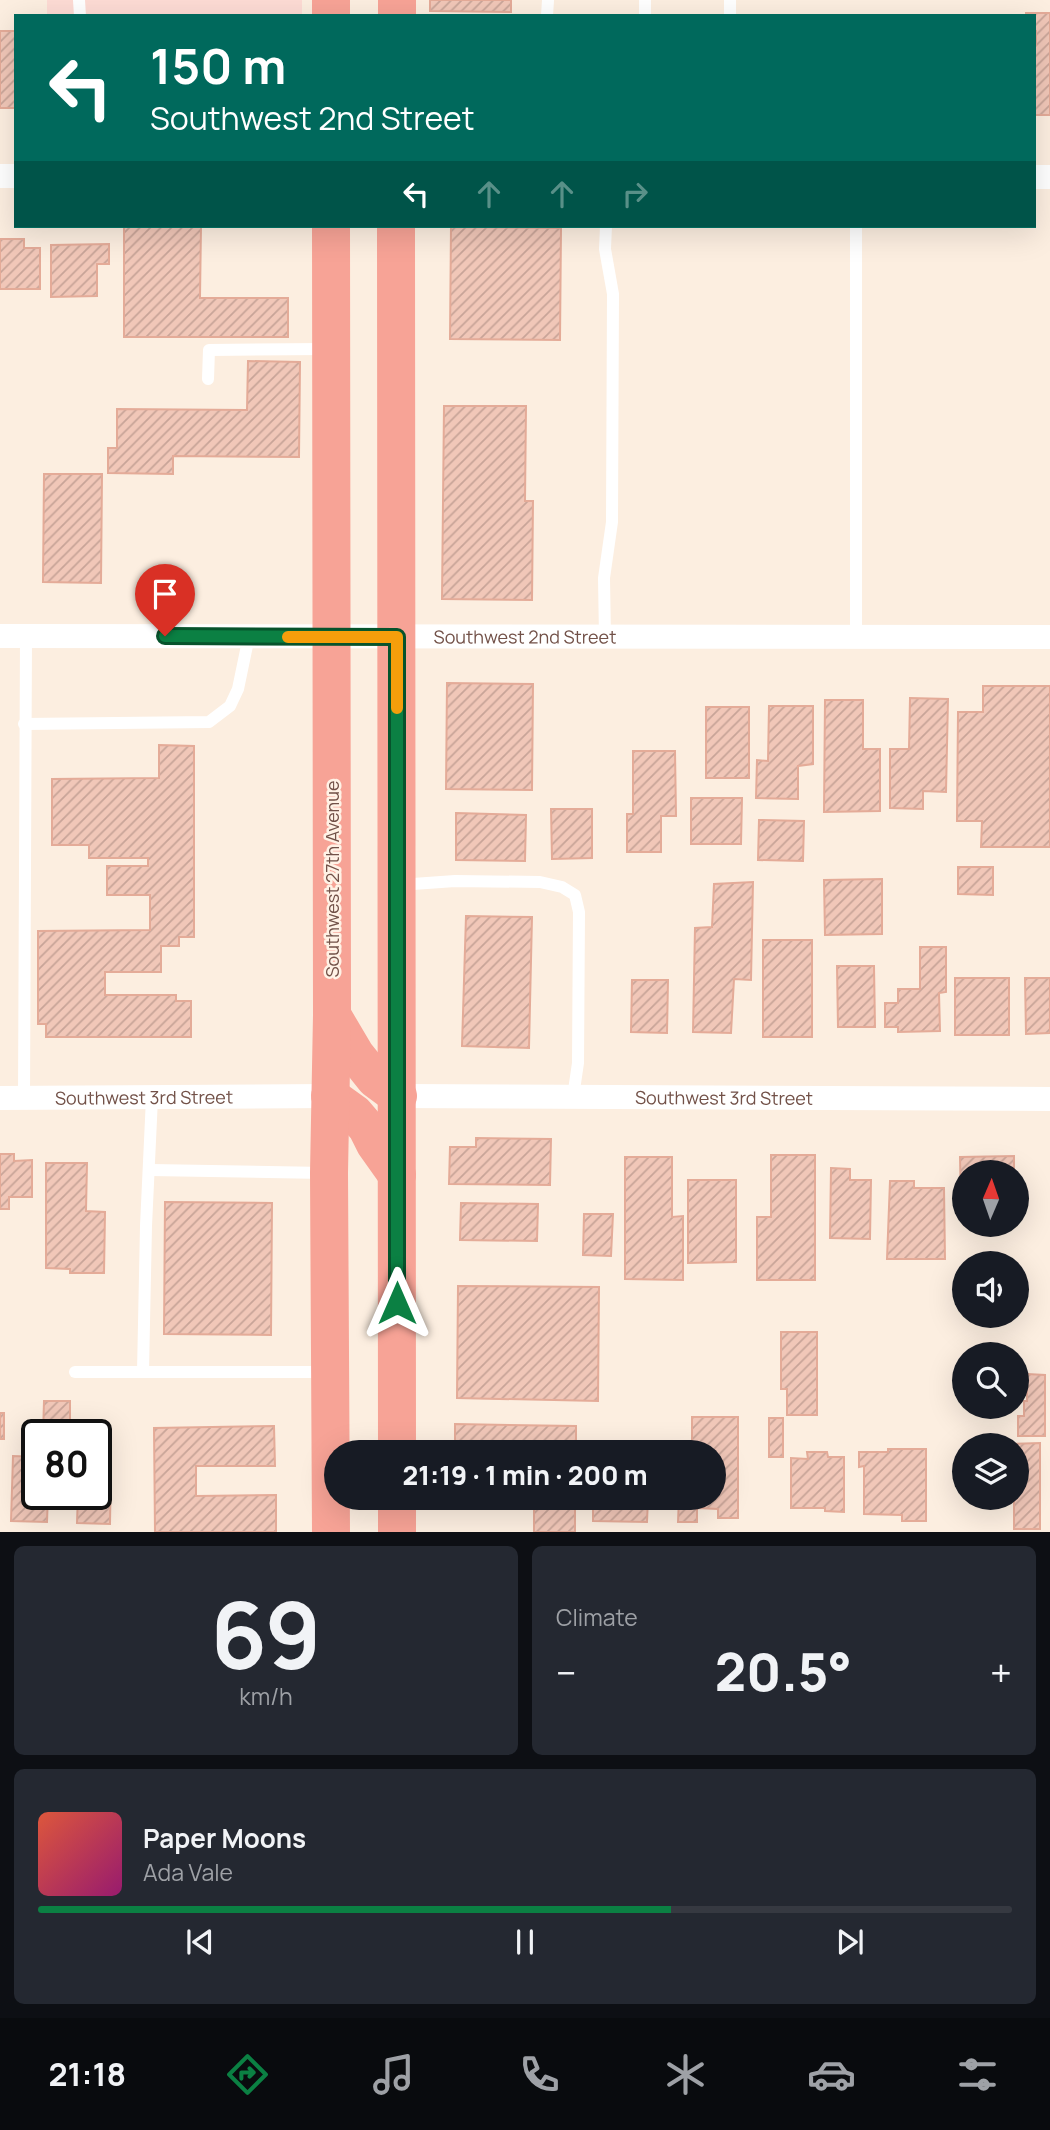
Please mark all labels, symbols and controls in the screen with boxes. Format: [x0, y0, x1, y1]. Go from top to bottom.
text: 150 m [150, 32, 286, 99]
icon: left [35, 42, 126, 133]
text: Southwest 2nd Street [150, 96, 475, 140]
icon: left [397, 175, 435, 213]
icon: ahead [470, 175, 508, 213]
icon: ahead [543, 175, 581, 213]
icon: right [616, 175, 654, 213]
pin [135, 564, 195, 636]
icon: arrive [146, 575, 184, 613]
street label: Southwest 2nd Street [434, 624, 616, 649]
street label: Southwest 27th Avenue [320, 781, 344, 978]
street label: Southwest 3rd Street [55, 1085, 233, 1110]
street label: Southwest 3rd Street [635, 1085, 813, 1110]
north arrow [952, 1160, 1029, 1237]
map controls [952, 1160, 1029, 1510]
button: sound [952, 1251, 1029, 1328]
position arrow [360, 1266, 434, 1340]
button: search [952, 1342, 1029, 1419]
speed limit sign: 80 [21, 1419, 112, 1510]
button: layers [952, 1433, 1029, 1510]
text: 21:19 · 1 min · 200 m [403, 1457, 647, 1493]
text: 69 [211, 1572, 321, 1696]
text: Climate [556, 1601, 638, 1633]
text: 20.5° [715, 1636, 852, 1707]
text: − [556, 1646, 577, 1698]
text: + [990, 1646, 1012, 1698]
text: km/h [239, 1680, 293, 1712]
text: Paper Moons [143, 1820, 306, 1856]
text: Ada Vale [143, 1856, 233, 1888]
icon: previous [181, 1923, 219, 1961]
icon: pause [506, 1923, 544, 1961]
icon: next [831, 1923, 869, 1961]
icon: directions [223, 2050, 272, 2099]
icon: music [369, 2050, 418, 2099]
icon: phone [515, 2050, 564, 2099]
icon: climate [661, 2050, 710, 2099]
icon: car [807, 2050, 856, 2099]
icon: filters [953, 2050, 1002, 2099]
text: 21:18 [48, 2052, 126, 2096]

